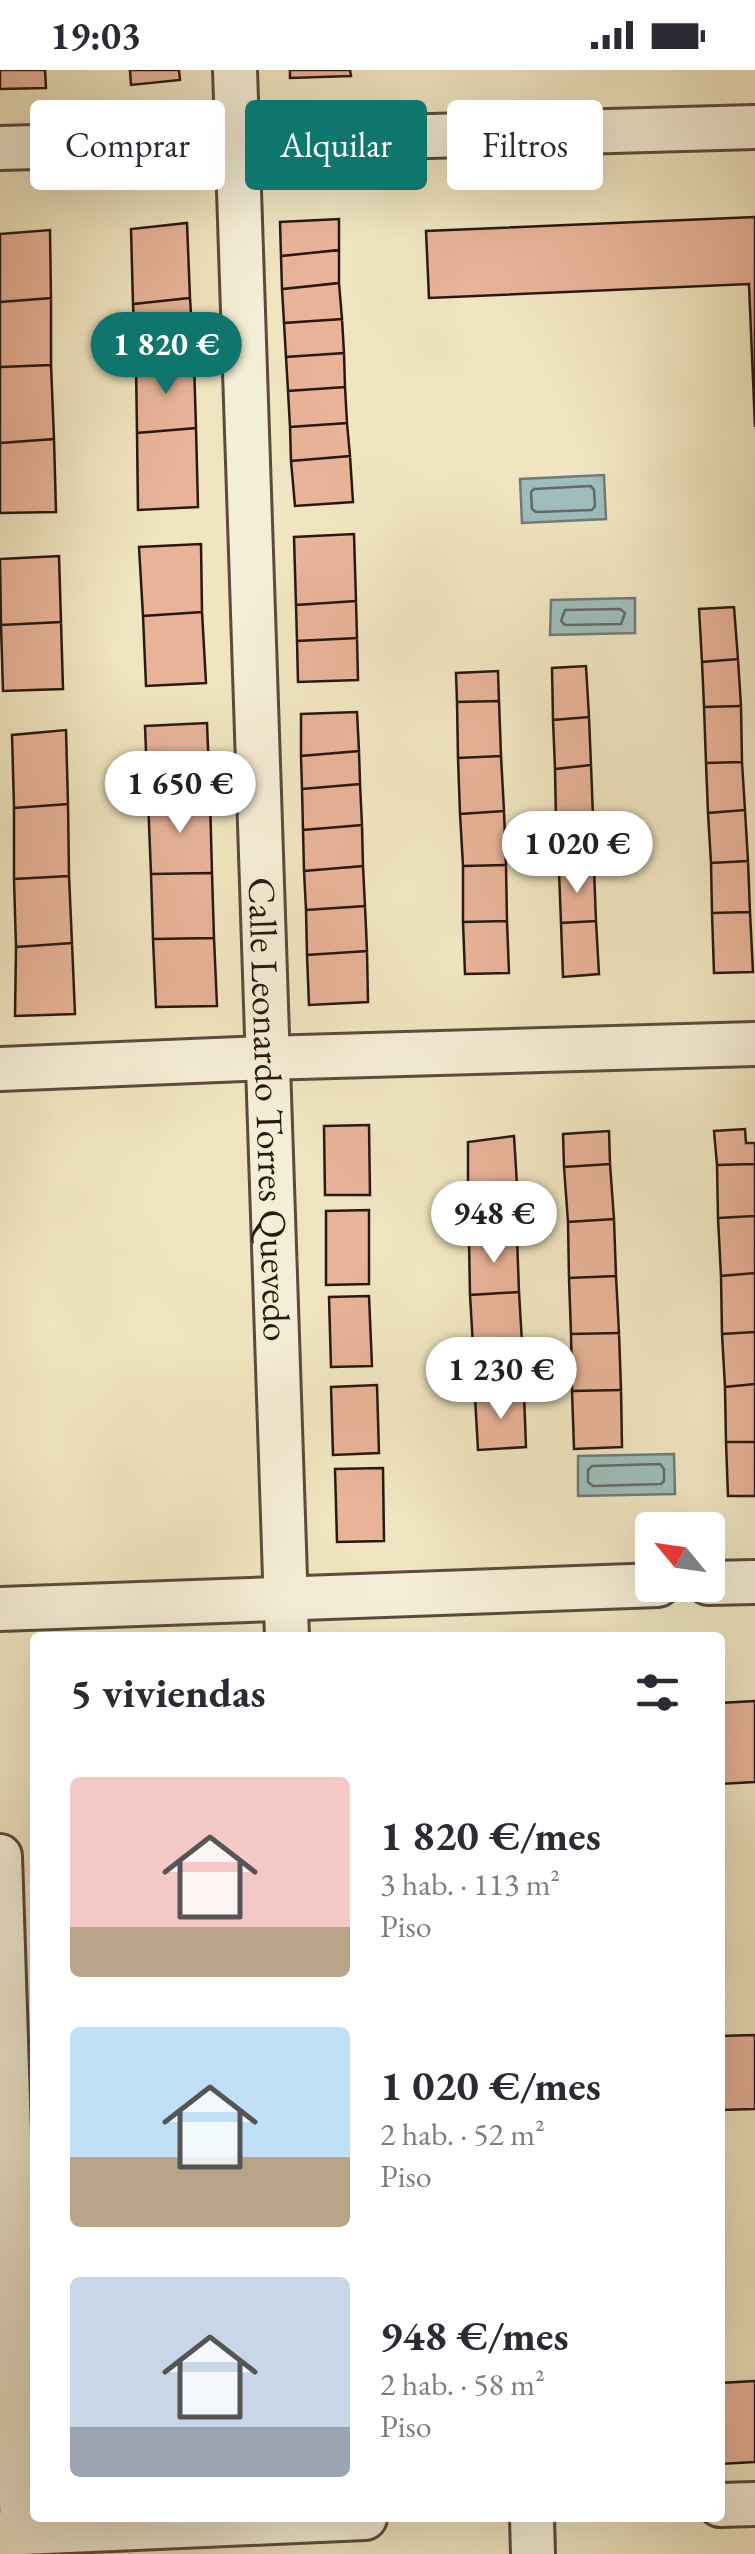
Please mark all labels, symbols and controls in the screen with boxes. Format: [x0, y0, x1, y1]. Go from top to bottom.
text: 19:03 [50, 11, 141, 60]
chip: Comprar [30, 100, 225, 190]
chip: Alquilar [245, 100, 427, 190]
chip: Filtros [447, 100, 603, 190]
pin: 1 820 € [74, 312, 258, 397]
text: 1 820 € [113, 323, 219, 365]
pin: 1 650 € [88, 751, 272, 836]
text: 1 650 € [127, 762, 233, 804]
pin: 1 020 € [485, 811, 669, 896]
text: 1 020 € [524, 822, 630, 864]
street label: Calle Leonardo Torres Quevedo [238, 877, 302, 1342]
pin: 948 € [424, 1181, 564, 1266]
text: 948 € [453, 1192, 535, 1234]
pin: 1 230 € [409, 1337, 593, 1422]
text: 1 230 € [448, 1348, 554, 1390]
north arrow [635, 1512, 725, 1602]
map controls [635, 1512, 725, 1602]
text: 5 viviendas [70, 1665, 266, 1720]
icon: filters [630, 1665, 685, 1720]
text: 1 820 €/mes [380, 1808, 601, 1863]
icon: home [150, 1817, 270, 1937]
text: 3 hab. · 113 m² [380, 1863, 560, 1905]
text: Piso [380, 1905, 432, 1947]
text: 1 020 €/mes [380, 2058, 601, 2113]
icon: home [150, 2067, 270, 2187]
text: 2 hab. · 52 m² [380, 2113, 545, 2155]
text: Piso [380, 2155, 432, 2197]
text: 948 €/mes [380, 2308, 569, 2363]
icon: home [150, 2317, 270, 2437]
text: 2 hab. · 58 m² [380, 2363, 545, 2405]
text: Piso [380, 2405, 432, 2447]

